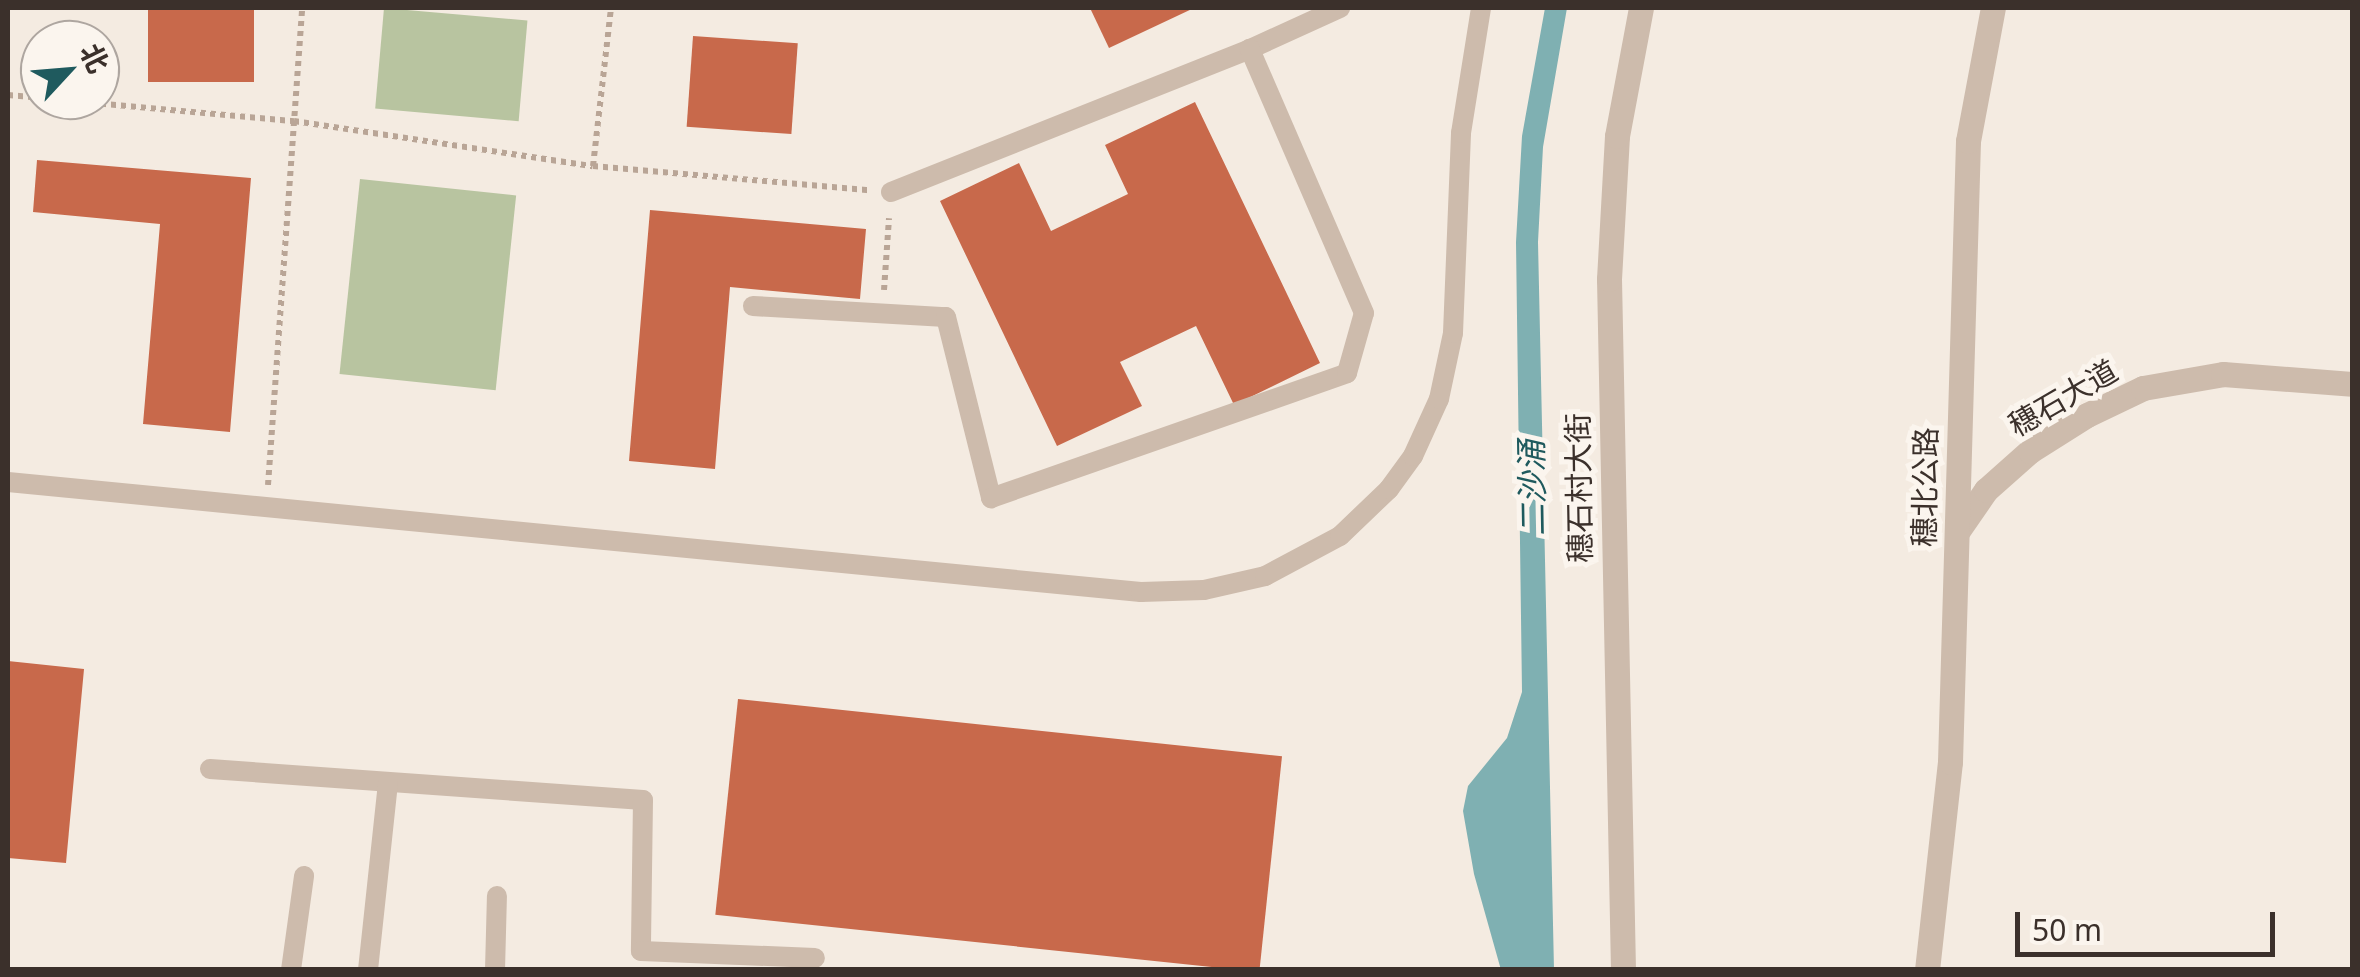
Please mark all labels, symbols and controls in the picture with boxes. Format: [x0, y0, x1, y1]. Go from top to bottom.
north arrow [20, 20, 120, 120]
text: 北 [72, 37, 118, 79]
street label: 穗石大道 [2002, 352, 2124, 444]
street label: 穗石村大街 [1560, 413, 1598, 563]
street label: 穗北公路 [1906, 427, 1944, 547]
water label: 二沙涌 [1512, 440, 1552, 536]
scale bar [2020, 892, 2280, 954]
text: 50 m [2032, 909, 2102, 950]

